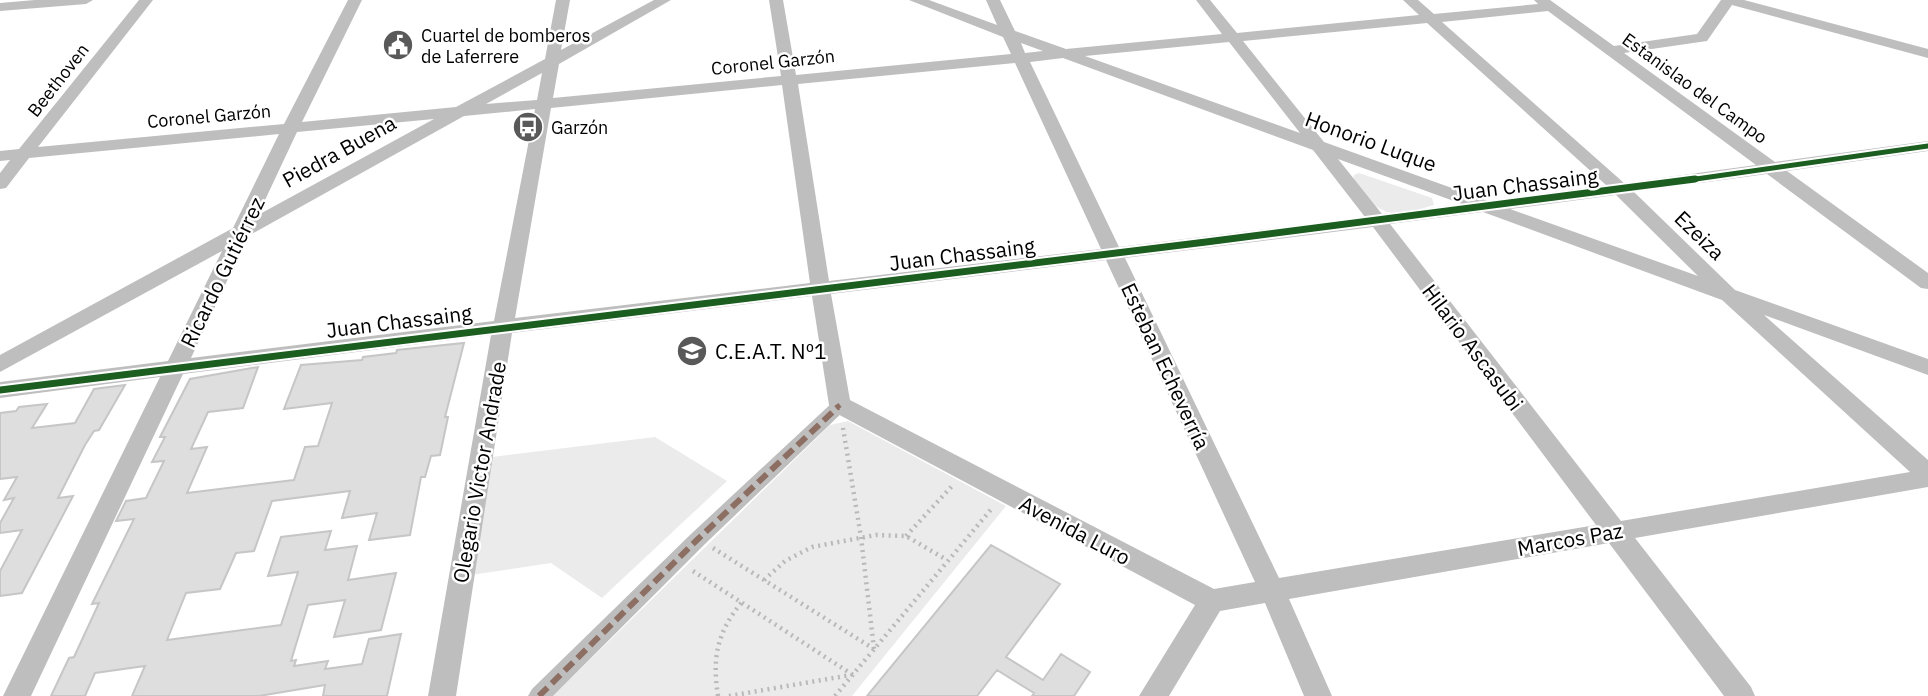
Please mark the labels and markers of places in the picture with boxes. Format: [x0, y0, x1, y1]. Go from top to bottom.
place label: Cuartel de bomberos de Laferrere [421, 24, 590, 68]
public building icon: Cuartel de bomberos de Laferrere [381, 28, 415, 62]
bus stop icon: Garzón [511, 110, 545, 144]
place label: Garzón [551, 116, 608, 139]
school or university icon: C.E.A.T. Nº1 [675, 334, 709, 368]
place label: C.E.A.T. Nº1 [715, 337, 827, 365]

